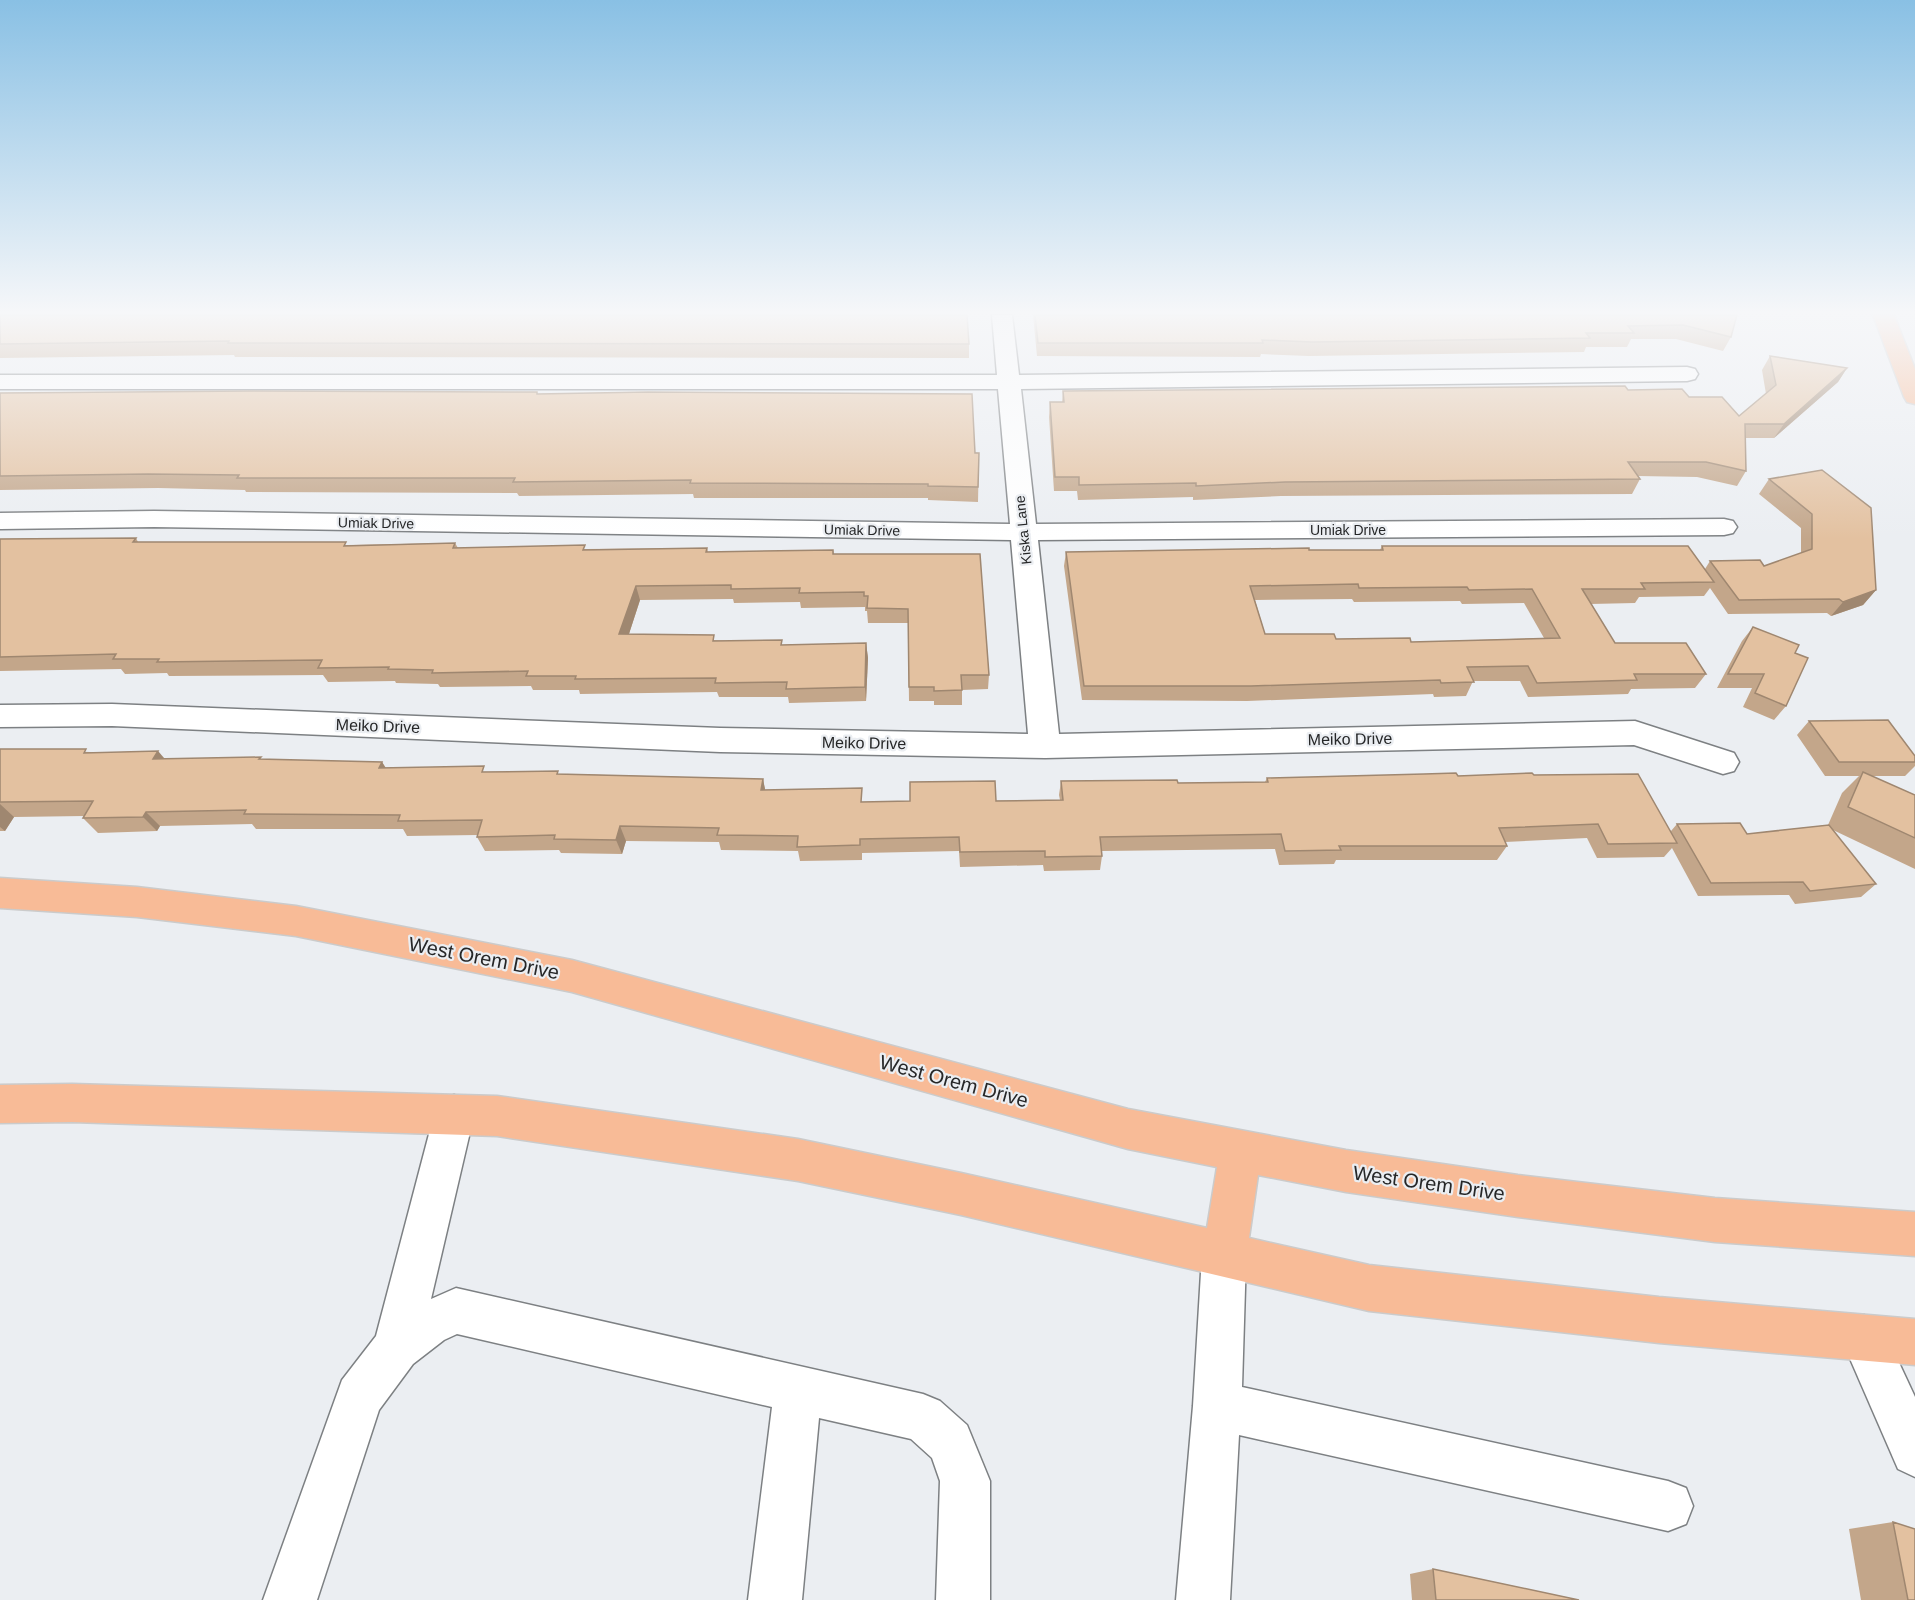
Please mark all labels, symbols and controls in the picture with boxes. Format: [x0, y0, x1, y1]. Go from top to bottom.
street label: Kiska Lane [1011, 495, 1035, 565]
street label: Umiak Drive [338, 514, 414, 532]
street label: Umiak Drive [824, 521, 900, 539]
street label: Umiak Drive [1310, 522, 1386, 538]
street label: Meiko Drive [335, 716, 421, 736]
street label: Meiko Drive [1308, 730, 1392, 748]
street label: Meiko Drive [822, 734, 906, 752]
street label: West Orem Drive [407, 933, 561, 983]
street label: West Orem Drive [877, 1051, 1031, 1111]
street label: West Orem Drive [1352, 1161, 1506, 1205]

